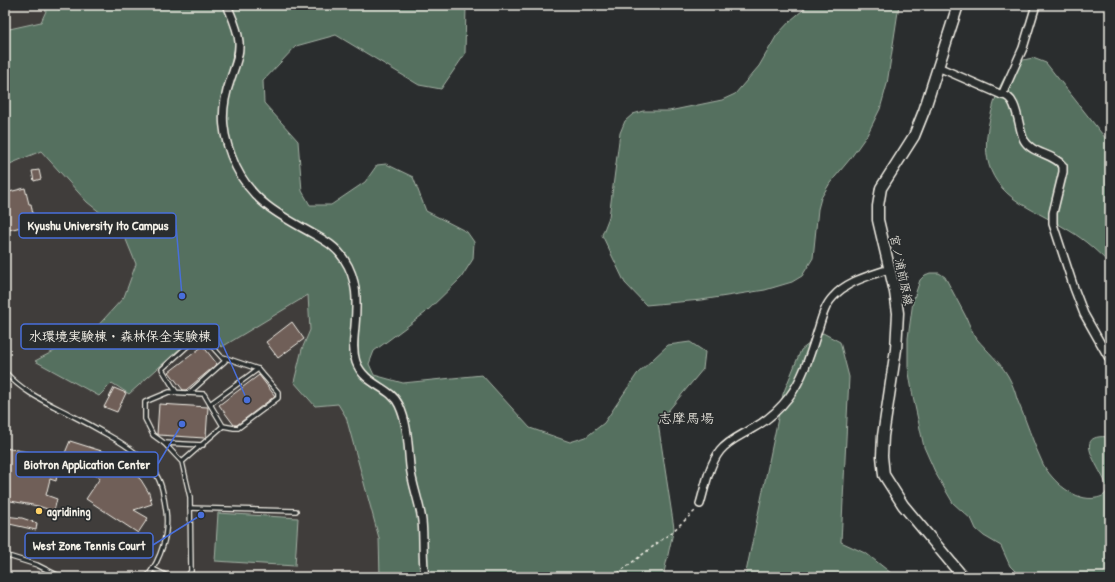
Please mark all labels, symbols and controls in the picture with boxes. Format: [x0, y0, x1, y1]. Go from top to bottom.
callout: Kyushu University Ito Campus [19, 213, 176, 238]
text: Kyushu University Ito Campus [28, 216, 168, 235]
street label: 宮ノ浦前原線 [886, 233, 918, 307]
callout: 水環境実験棟・森林保全実験棟 [21, 324, 219, 349]
text: 水環境実験棟・森林保全実験棟 [29, 327, 211, 345]
district label: 志摩馬場 [658, 408, 714, 427]
callout: Biotron Application Center [16, 452, 158, 477]
text: Biotron Application Center [24, 455, 151, 474]
place label: agridining [47, 503, 91, 521]
marker: agridining [34, 506, 44, 516]
callout: West Zone Tennis Court [25, 533, 153, 558]
text: West Zone Tennis Court [33, 536, 146, 554]

